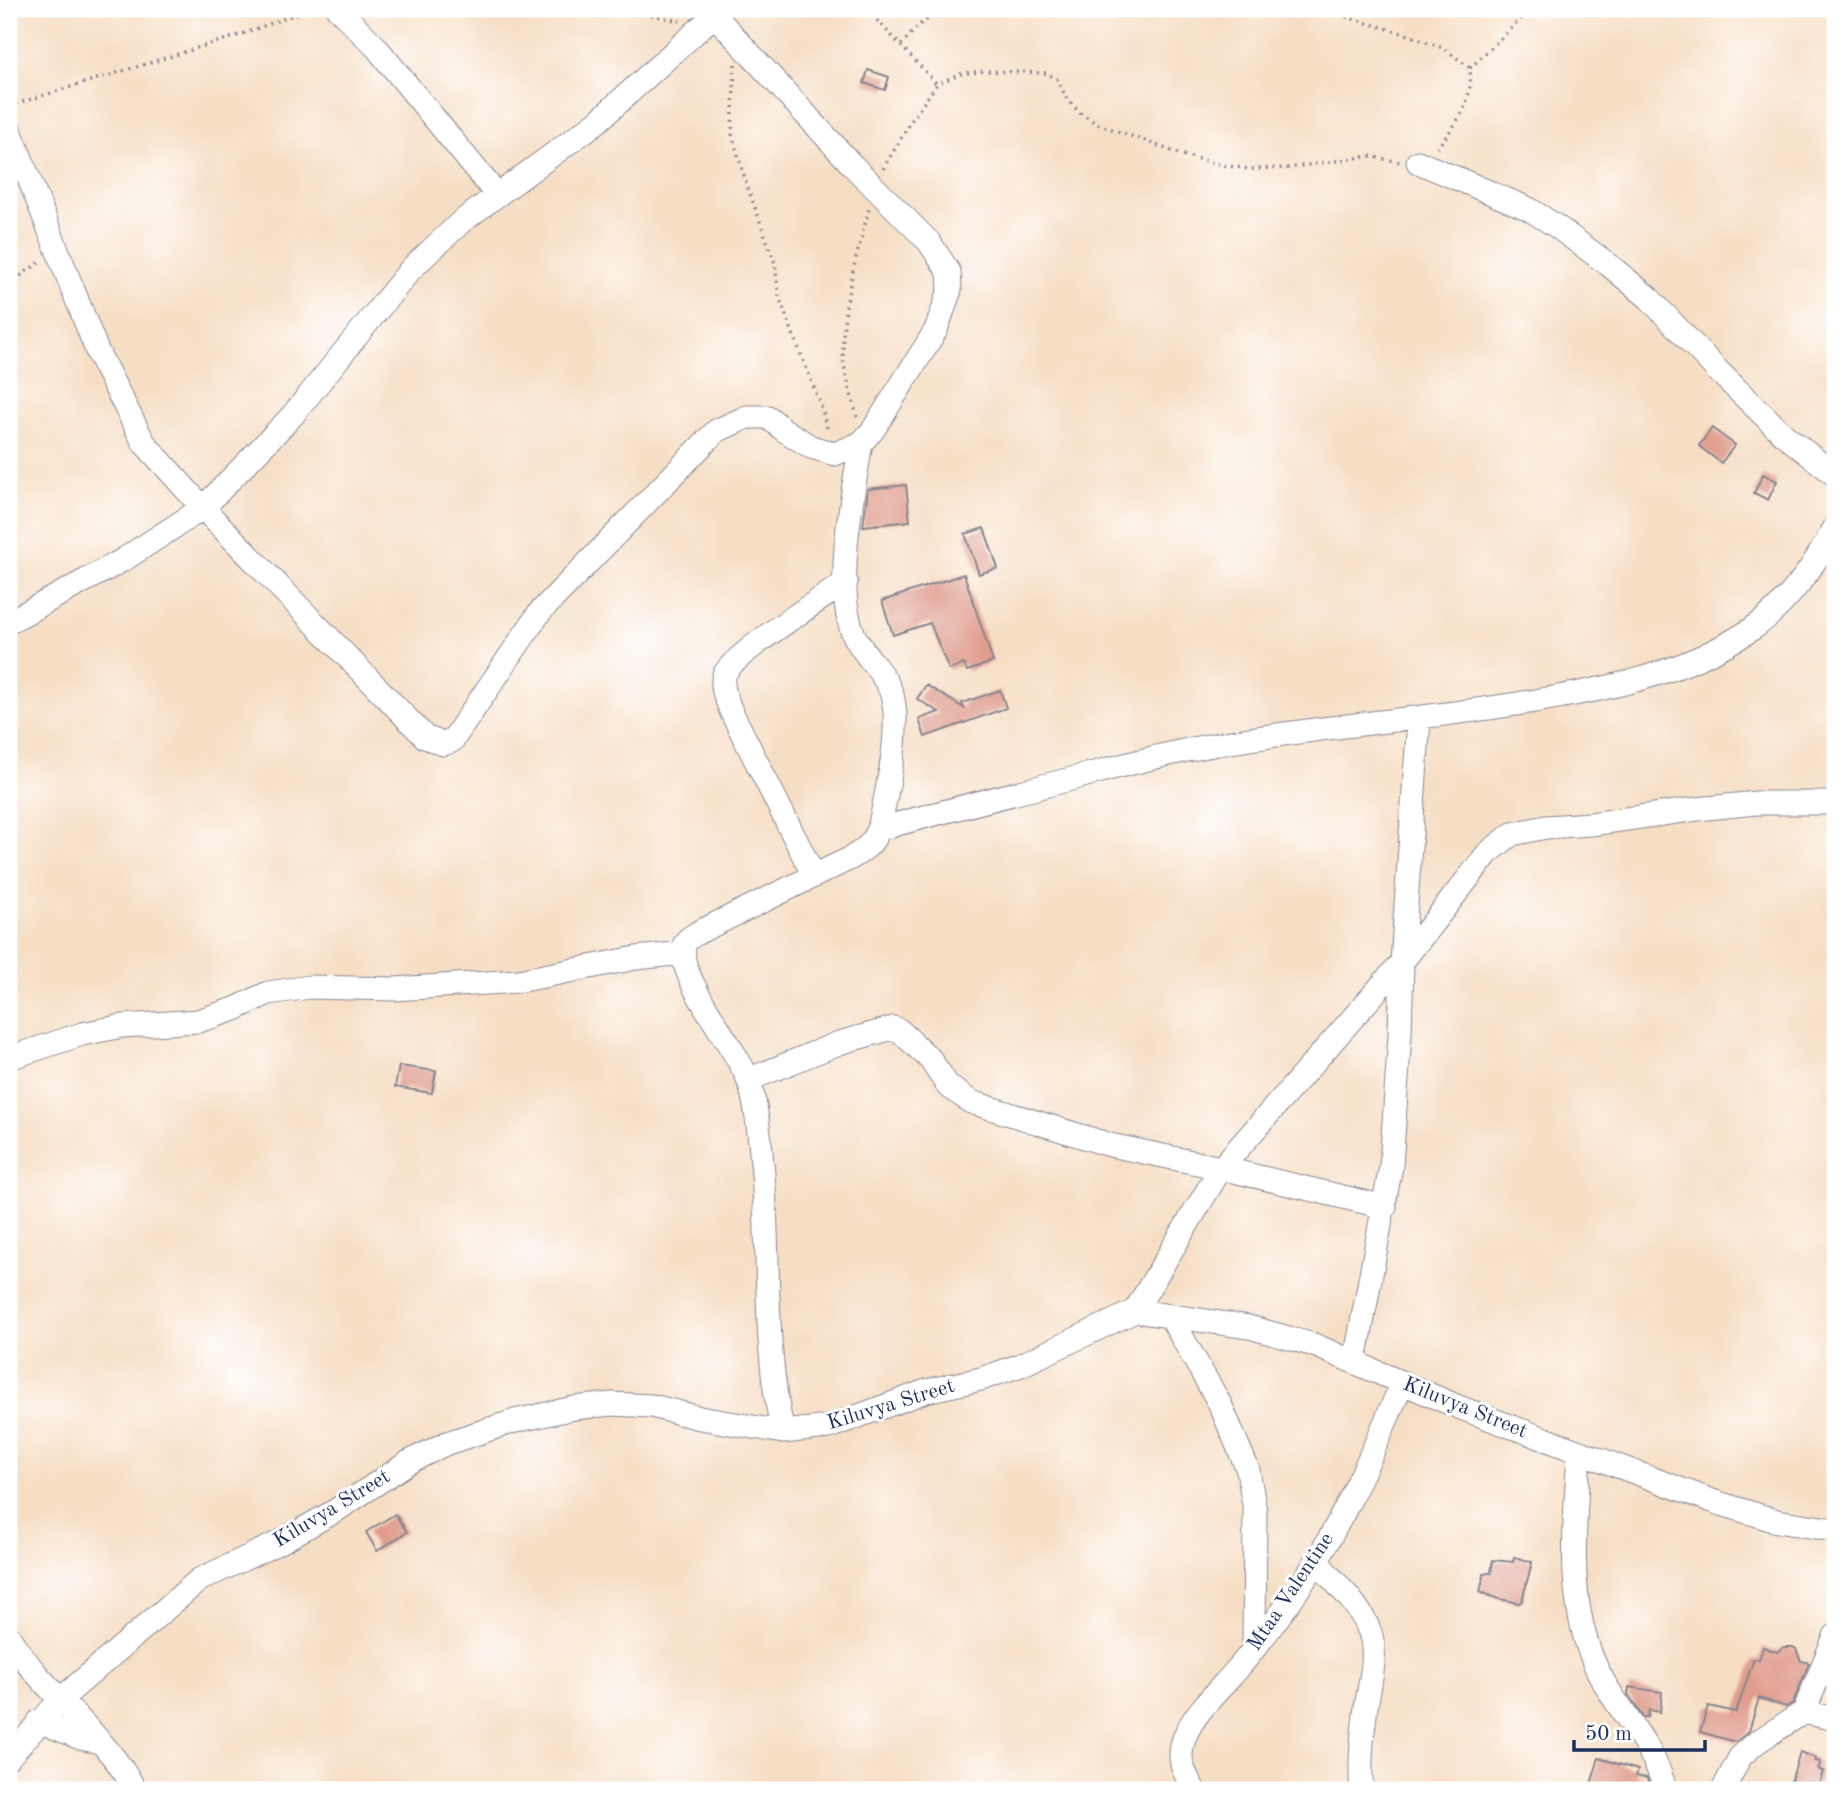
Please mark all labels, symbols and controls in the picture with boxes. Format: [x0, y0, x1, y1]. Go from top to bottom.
street label: Kiluvya Street [1400, 1374, 1530, 1442]
street label: Kiluvya Street [825, 1376, 957, 1434]
street label: Kiluvya Street [270, 1466, 394, 1552]
street label: Mtaa Valentine [1244, 1529, 1338, 1655]
scale bar [1574, 1708, 1706, 1752]
text: 50 m [1585, 1724, 1632, 1745]

